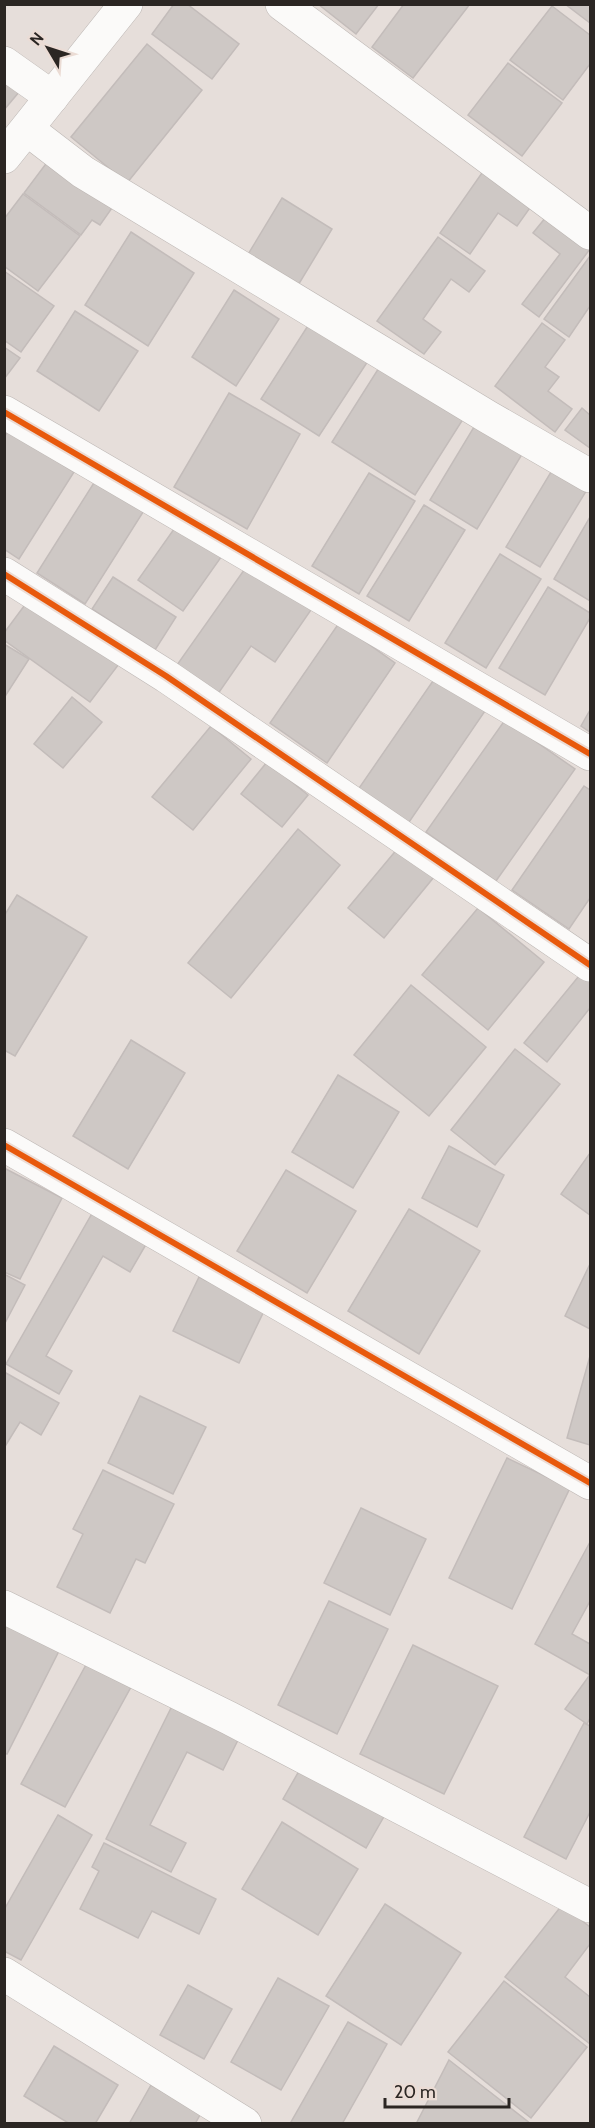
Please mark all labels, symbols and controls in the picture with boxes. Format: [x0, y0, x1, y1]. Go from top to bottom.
north arrow [18, 18, 78, 78]
text: N [26, 29, 48, 49]
scale bar [385, 2071, 510, 2109]
text: 20 m [394, 2081, 436, 2103]

